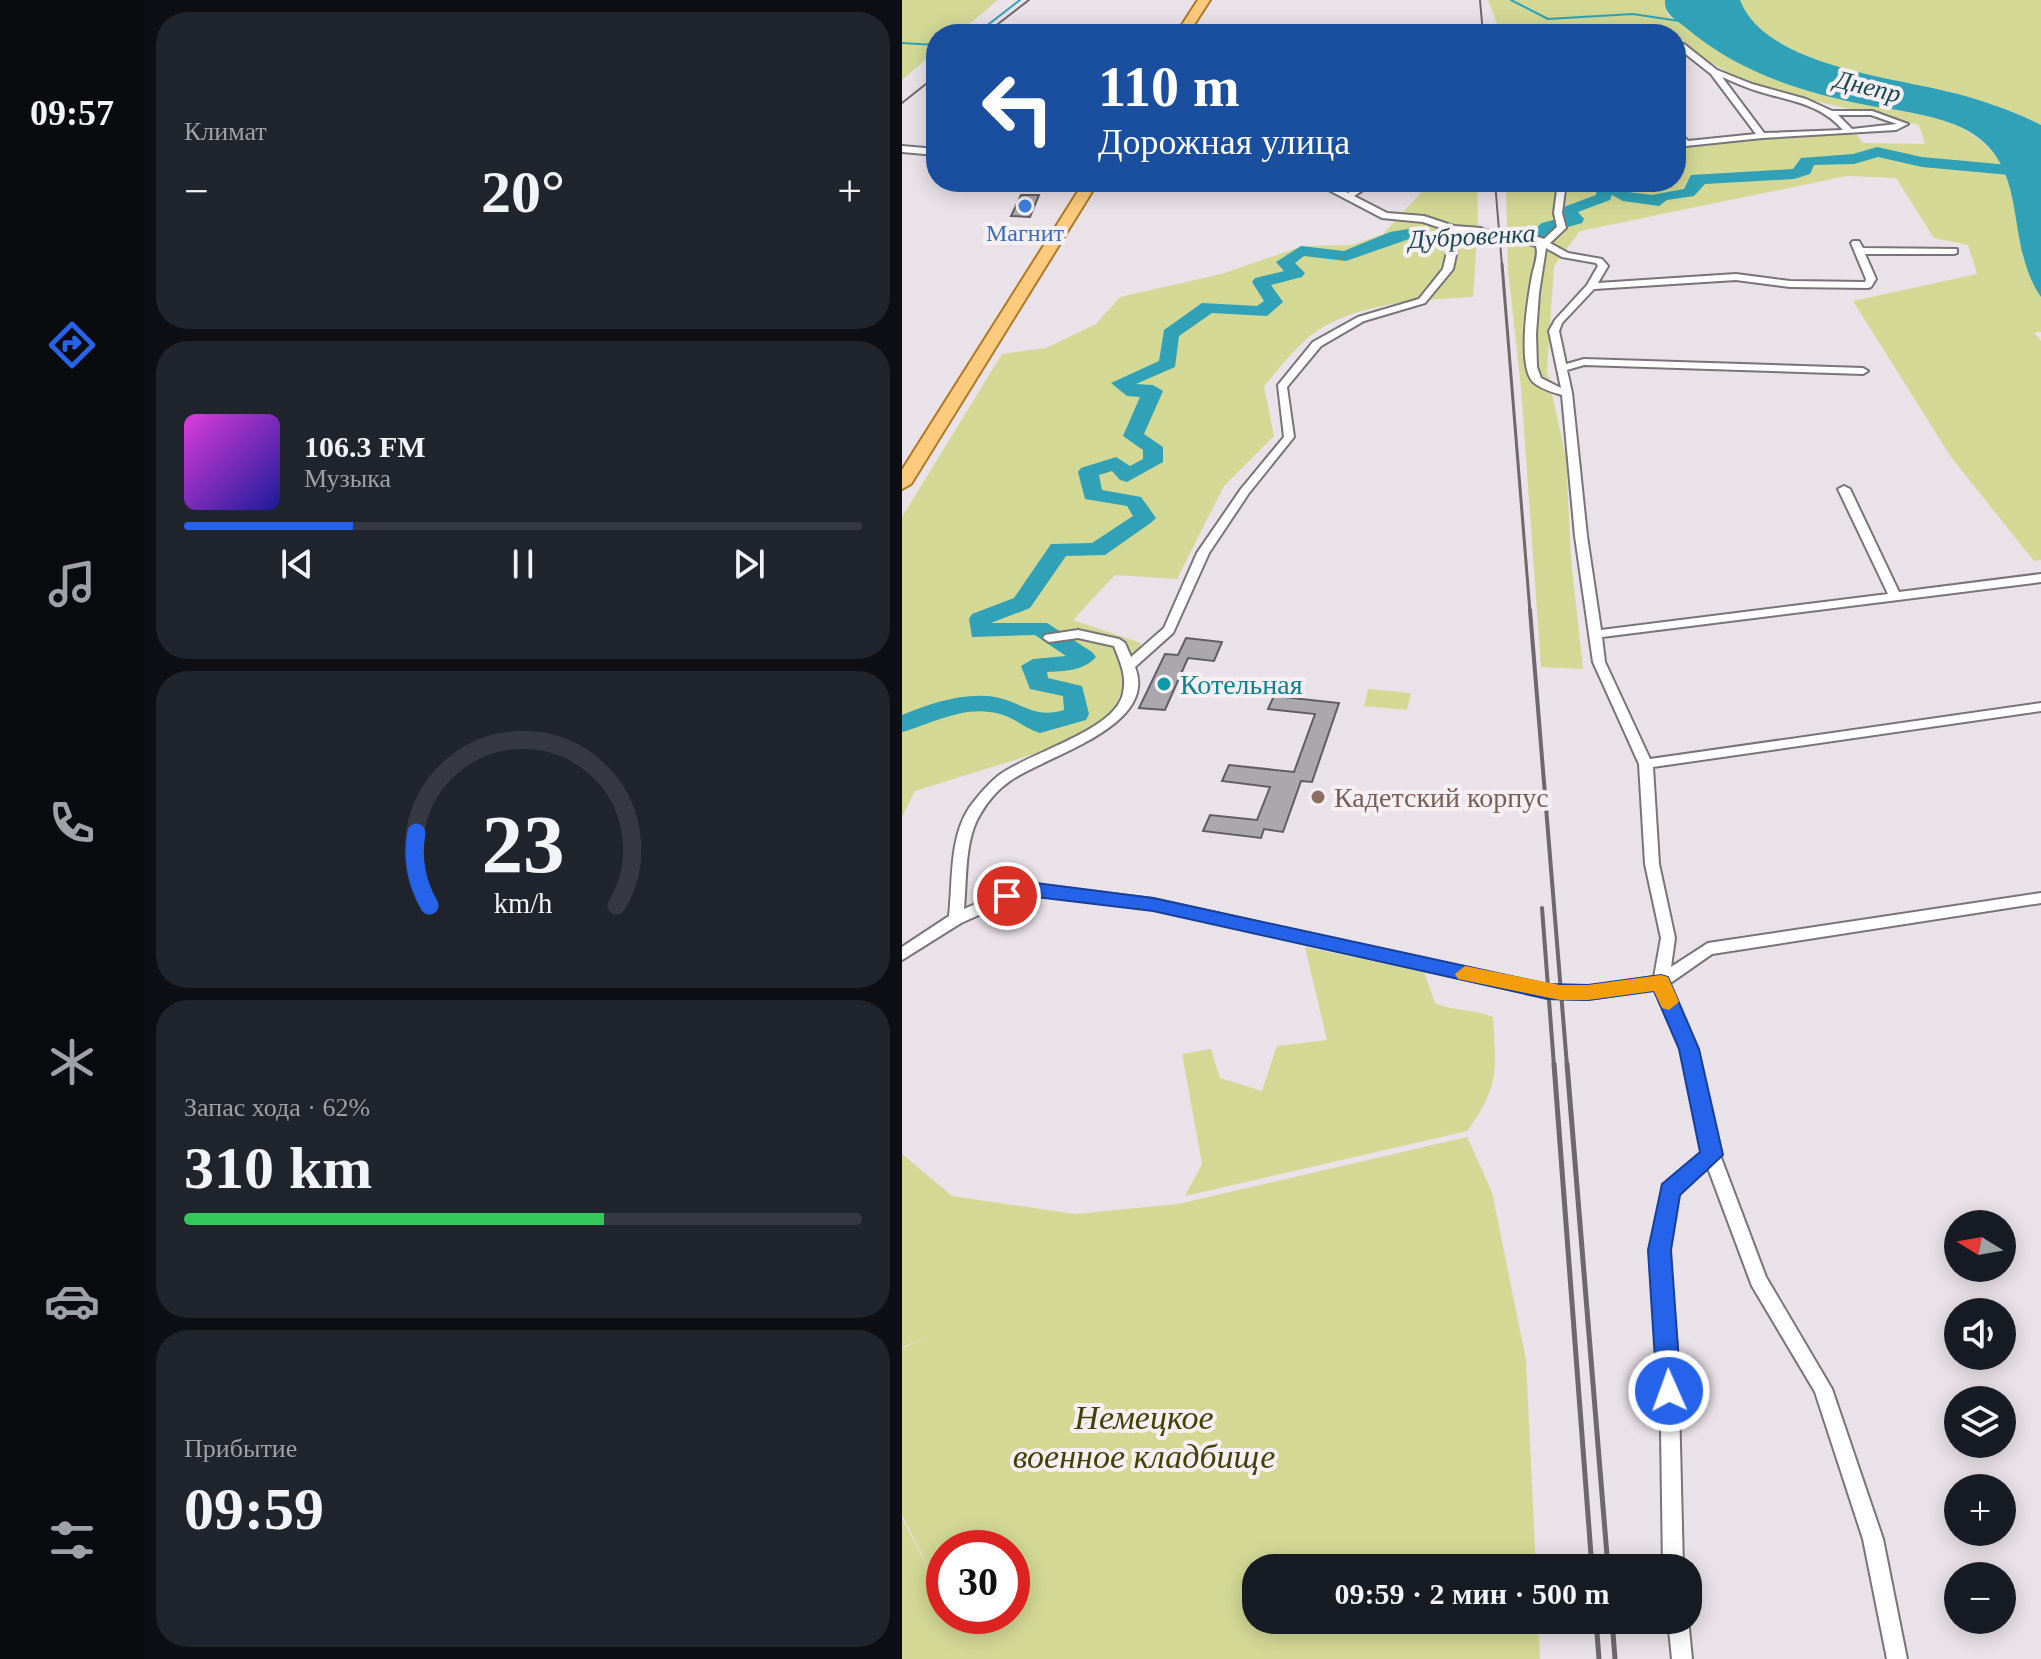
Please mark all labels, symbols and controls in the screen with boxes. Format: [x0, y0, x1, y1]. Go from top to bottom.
icon: left [966, 56, 1070, 160]
text: 110 m [1098, 56, 1240, 118]
water label: Днепр [1829, 64, 1904, 109]
text: 09:57 [30, 93, 114, 133]
text: Климат [184, 117, 267, 146]
text: Дорожная улица [1098, 122, 1350, 162]
text: 20° [481, 159, 565, 225]
text: − [184, 167, 209, 216]
text: + [837, 167, 862, 216]
marker: Магнит [1016, 197, 1034, 215]
water label: Дубровенка [1405, 219, 1536, 254]
place label: Магнит [986, 220, 1065, 246]
icon: directions [44, 317, 100, 373]
text: 106.3 FM [304, 430, 426, 463]
text: Музыка [304, 464, 391, 493]
icon: previous [275, 542, 319, 586]
icon: pause [501, 542, 545, 586]
icon: next [727, 542, 771, 586]
icon: music [44, 556, 100, 612]
place label: Котельная [1180, 669, 1303, 700]
marker: Котельная [1155, 675, 1173, 693]
place label: Кадетский корпус [1334, 782, 1549, 813]
marker: Кадетский корпус [1309, 788, 1327, 806]
icon: phone [44, 795, 100, 851]
text: 23 [481, 797, 565, 889]
pin [973, 862, 1041, 930]
icon: arrive [985, 874, 1029, 918]
text: km/h [494, 888, 552, 919]
icon: climate [44, 1034, 100, 1090]
text: Запас хода · 62% [184, 1093, 370, 1122]
text: 310 km [184, 1135, 372, 1201]
north arrow [1944, 1210, 2016, 1282]
map controls [1944, 1210, 2016, 1634]
icon: car [44, 1273, 100, 1329]
button: sound [1944, 1298, 2016, 1370]
position arrow [1627, 1349, 1711, 1433]
button: layers [1944, 1386, 2016, 1458]
park label: Немецкое военное кладбище [1013, 1399, 1275, 1475]
text: Прибытие [184, 1434, 297, 1463]
button: + [1944, 1474, 2016, 1546]
text: 09:59 [184, 1476, 324, 1542]
icon: filters [44, 1512, 100, 1568]
speed limit sign: 30 [926, 1530, 1030, 1634]
button: − [1944, 1562, 2016, 1634]
text: 09:59 · 2 мин · 500 m [1335, 1577, 1610, 1610]

